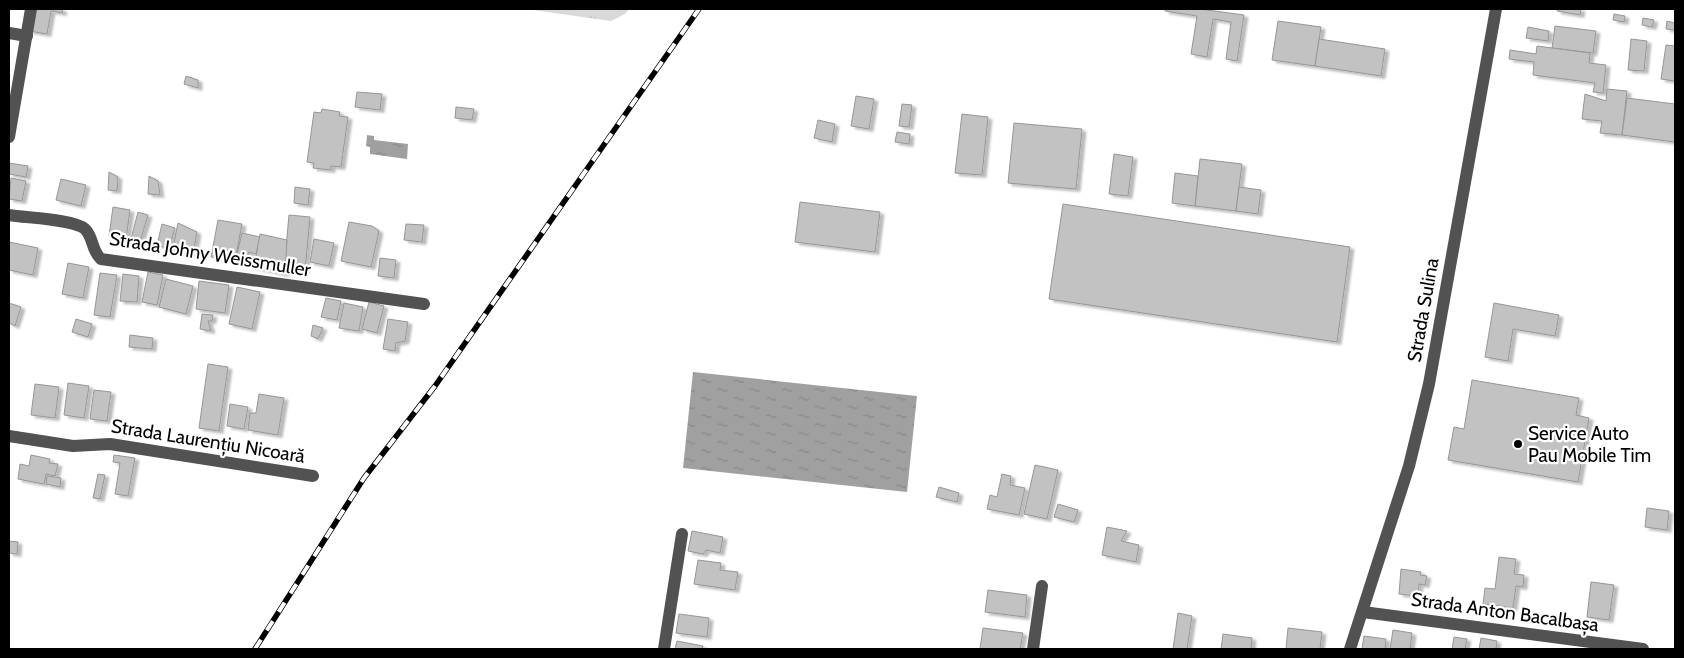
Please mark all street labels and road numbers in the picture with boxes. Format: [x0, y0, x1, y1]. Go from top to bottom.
street label: Strada Johny Weissmuller [108, 227, 312, 281]
street label: Strada Sulina [1403, 256, 1443, 364]
street label: Strada Laurențiu Nicoară [109, 414, 306, 469]
street label: Strada Anton Bacalbașa [1410, 587, 1600, 638]

